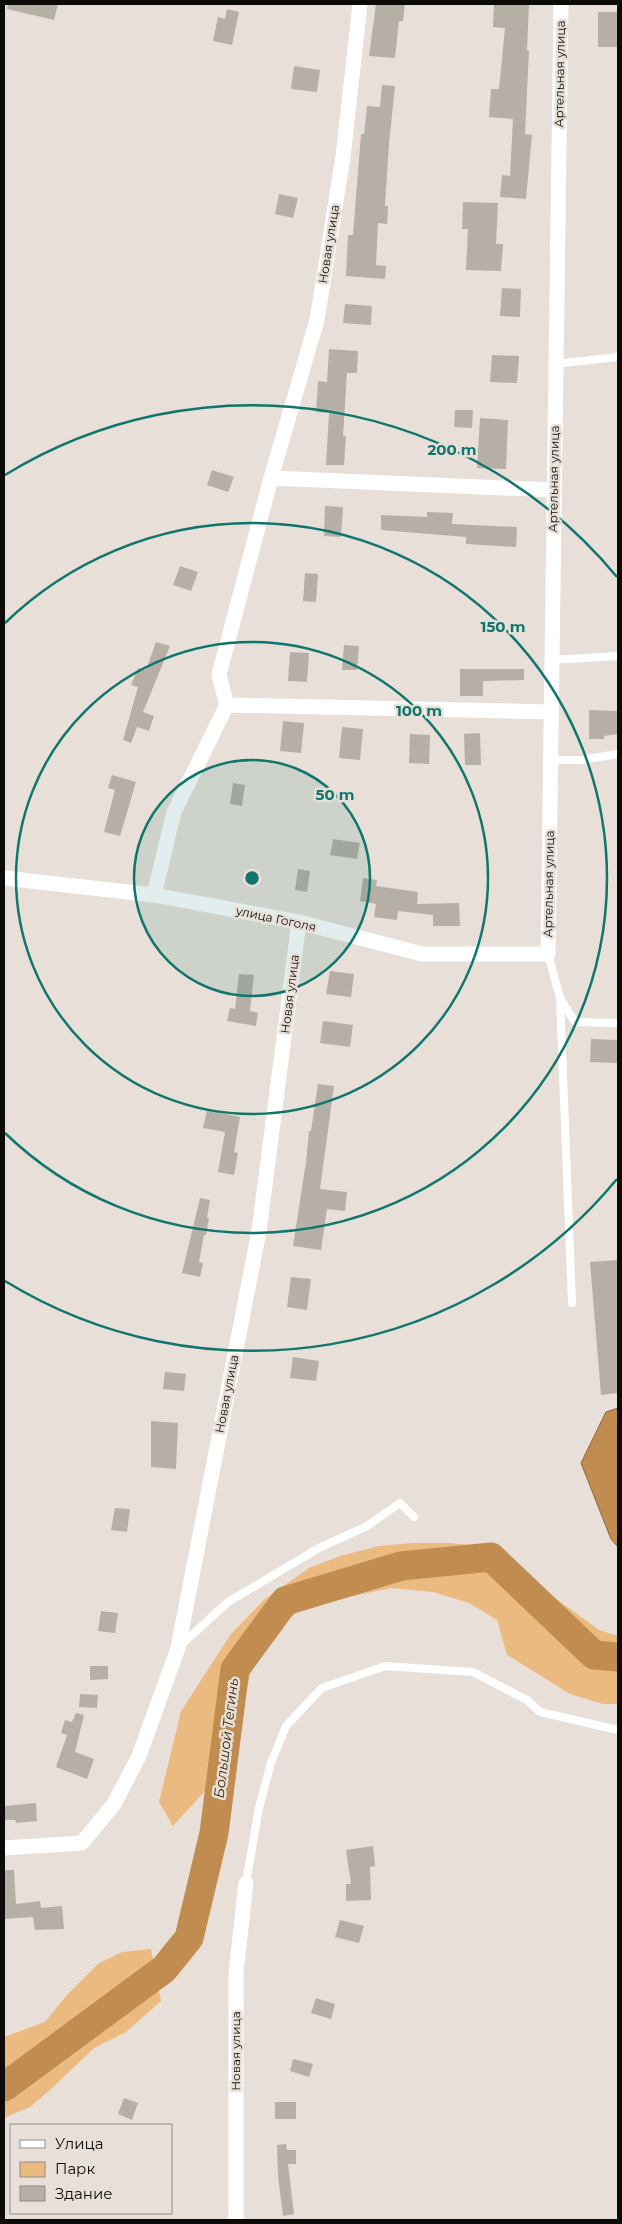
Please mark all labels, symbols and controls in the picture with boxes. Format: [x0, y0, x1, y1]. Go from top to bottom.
street label: Артельная улица [551, 20, 568, 128]
street label: Новая улица [315, 203, 342, 284]
street label: Артельная улица [545, 425, 562, 533]
text: 200 m [427, 440, 477, 459]
text: 150 m [481, 617, 525, 636]
text: 100 m [396, 701, 442, 720]
text: 50 m [315, 785, 355, 804]
street label: Артельная улица [540, 830, 557, 938]
centre of rings [243, 869, 261, 887]
street label: улица Гоголя [234, 902, 318, 934]
street label: Новая улица [277, 953, 302, 1034]
street label: Новая улица [212, 1353, 241, 1434]
water label: Большой Тегинь [210, 1677, 242, 1799]
street label: Новая улица [228, 2011, 243, 2091]
legend [10, 2124, 172, 2214]
text: Улица [55, 2134, 103, 2153]
text: Парк [55, 2159, 95, 2178]
text: Здание [55, 2184, 113, 2203]

